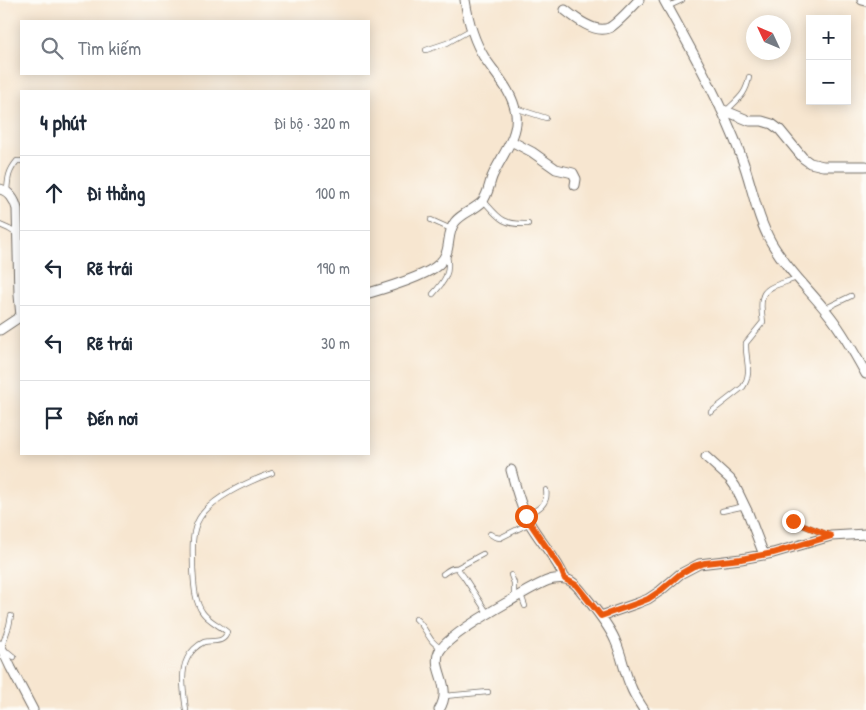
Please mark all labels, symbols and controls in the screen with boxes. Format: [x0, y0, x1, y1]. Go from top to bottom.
north arrow [746, 15, 791, 60]
map controls [806, 15, 851, 105]
button: + [806, 15, 851, 60]
search box [20, 20, 370, 75]
icon: search [38, 34, 66, 62]
text: Tìm kiếm [78, 35, 141, 61]
button: − [806, 60, 851, 105]
text: 4 phút [40, 108, 86, 137]
text: Đi bộ · 320 m [274, 112, 350, 134]
icon: ahead [40, 179, 68, 207]
text: Đi thẳng [87, 180, 145, 206]
text: 100 m [315, 182, 350, 204]
icon: left [40, 254, 68, 282]
text: Rẽ trái [87, 255, 133, 281]
text: 190 m [317, 257, 350, 279]
icon: left [40, 329, 68, 357]
text: Rẽ trái [87, 330, 133, 356]
text: 30 m [321, 332, 350, 354]
icon: arrive [40, 404, 68, 432]
text: Đến nơi [87, 405, 138, 431]
route start [515, 505, 538, 528]
route end [782, 510, 805, 533]

